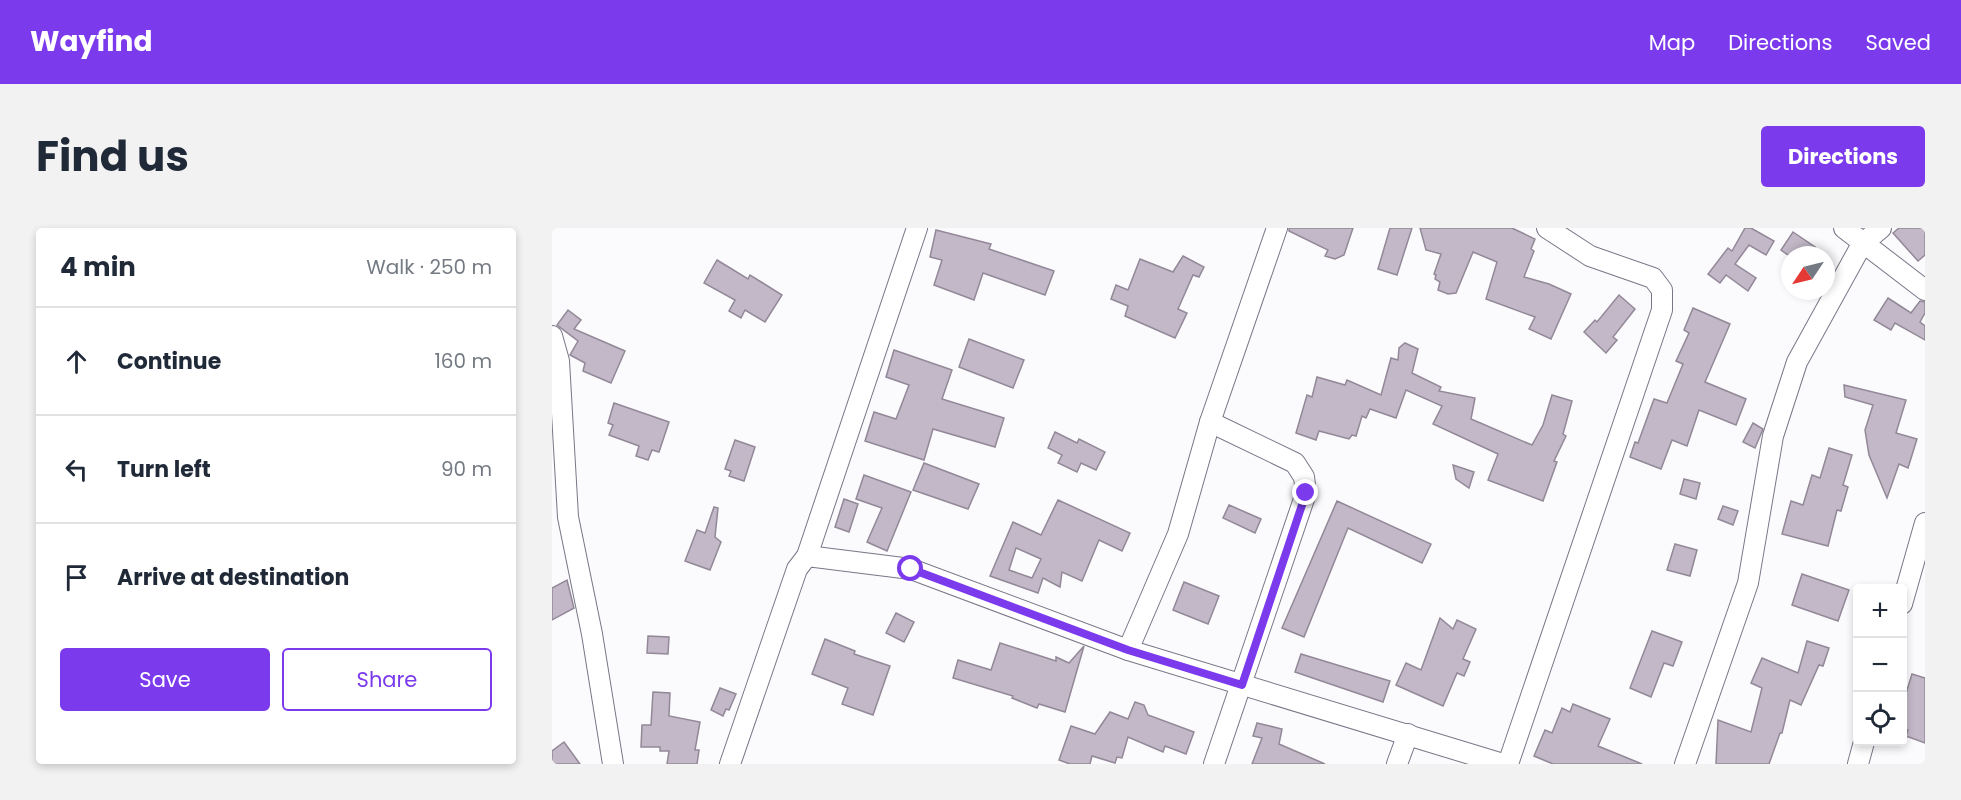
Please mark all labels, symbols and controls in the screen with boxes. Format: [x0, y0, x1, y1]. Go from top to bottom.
text: Wayfind [30, 22, 152, 61]
text: Map [1649, 28, 1695, 57]
text: Directions [1728, 28, 1832, 57]
text: Saved [1865, 28, 1931, 57]
button: Directions [1761, 126, 1925, 187]
text: Find us [36, 127, 189, 186]
north arrow [1781, 246, 1835, 300]
text: 4 min [60, 249, 136, 285]
text: Walk · 250 m [366, 253, 492, 281]
icon: ahead [60, 345, 93, 378]
text: Continue [117, 346, 221, 377]
text: 160 m [434, 347, 492, 375]
icon: left [60, 453, 93, 486]
text: Turn left [117, 454, 211, 485]
text: 90 m [441, 455, 492, 483]
route end [1292, 479, 1318, 505]
route start [897, 555, 923, 581]
icon: arrive [60, 561, 93, 594]
text: Arrive at destination [117, 562, 349, 593]
map controls [1853, 584, 1907, 746]
button: + [1853, 584, 1907, 638]
button: − [1853, 638, 1907, 692]
button: Save [60, 648, 270, 711]
button: Share [282, 648, 492, 711]
button: locate [1853, 692, 1907, 746]

